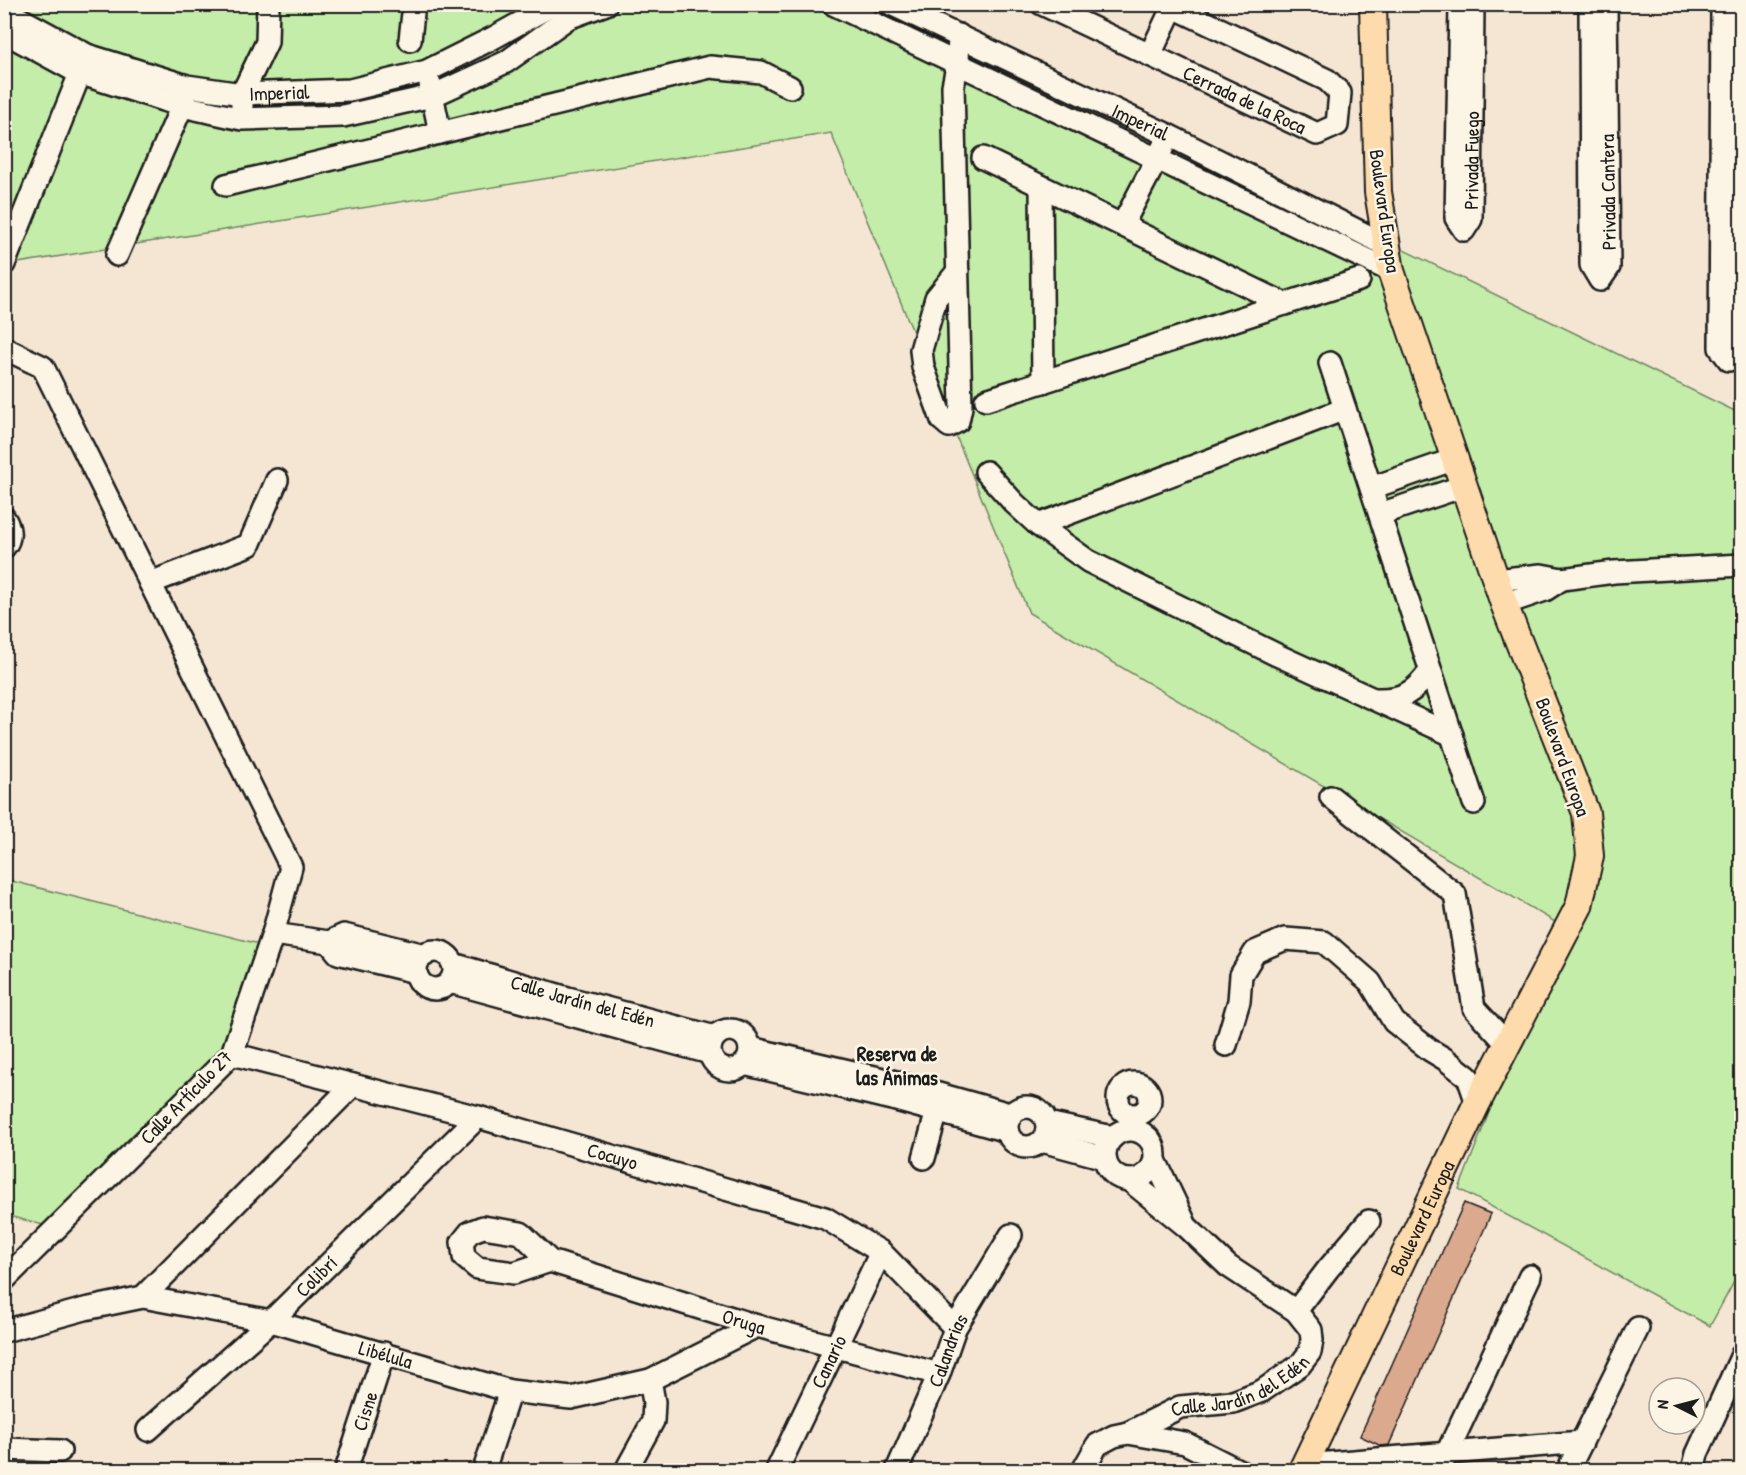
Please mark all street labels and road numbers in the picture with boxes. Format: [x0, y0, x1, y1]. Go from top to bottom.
street label: Cerrada de la Roca [1179, 59, 1311, 140]
street label: Imperial [249, 77, 311, 107]
street label: Imperial [1108, 96, 1174, 147]
street label: Privada Fuego [1457, 111, 1485, 210]
street label: Privada Cantera [1593, 134, 1622, 250]
street label: Boulevard Europa [1363, 147, 1408, 275]
street label: Boulevard Europa [1530, 694, 1597, 820]
street label: Calle Jardín del Edén [508, 968, 658, 1033]
street label: Calle Artículo 27 [134, 1043, 238, 1150]
street label: Cocuyo [584, 1136, 641, 1176]
street label: Boulevard Europa [1383, 1156, 1461, 1280]
street label: Colibrí [289, 1249, 343, 1303]
street label: Oruga [719, 1302, 768, 1341]
street label: Calandrias [921, 1308, 974, 1391]
street label: Canario [804, 1330, 852, 1393]
street label: Libélula [356, 1334, 416, 1375]
street label: Calle Jardín del Edén [1165, 1350, 1316, 1423]
street label: Cisne [346, 1388, 384, 1434]

